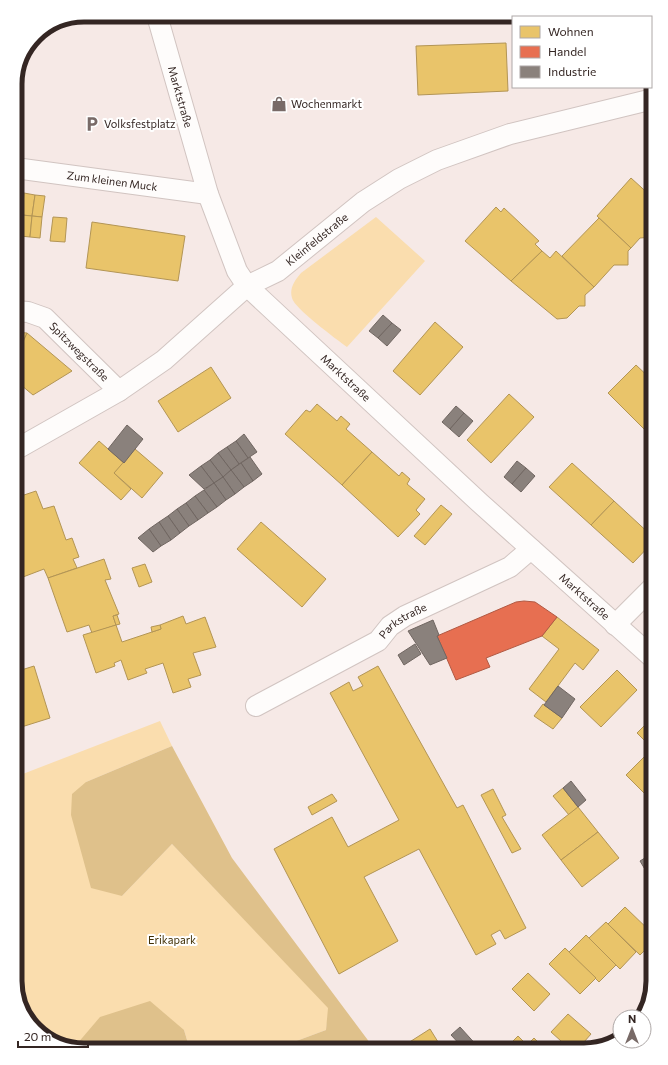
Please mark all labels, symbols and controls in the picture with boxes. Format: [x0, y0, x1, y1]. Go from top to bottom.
legend [512, 16, 652, 88]
text: Wohnen [548, 24, 594, 38]
text: Handel [548, 44, 586, 58]
text: Industrie [548, 64, 596, 78]
street label: Marktstraße [166, 65, 196, 129]
shop icon: Wochenmarkt [270, 95, 288, 113]
place label: Wochenmarkt [291, 97, 363, 110]
parking icon: Volksfestplatz [83, 115, 101, 133]
place label: Volksfestplatz [104, 117, 176, 130]
street label: Zum kleinen Muck [66, 168, 158, 193]
street label: Kleinfeldstraße [283, 210, 350, 268]
street label: Spitzwegstraße [47, 319, 112, 384]
street label: Marktstraße [318, 351, 374, 404]
street label: Marktstraße [557, 570, 613, 622]
street label: Parkstraße [376, 600, 429, 641]
park label: Erikapark [148, 933, 196, 946]
north arrow [612, 1009, 652, 1049]
text: N [628, 1012, 636, 1025]
scale bar [18, 1023, 88, 1049]
text: 20 m [24, 1029, 51, 1043]

